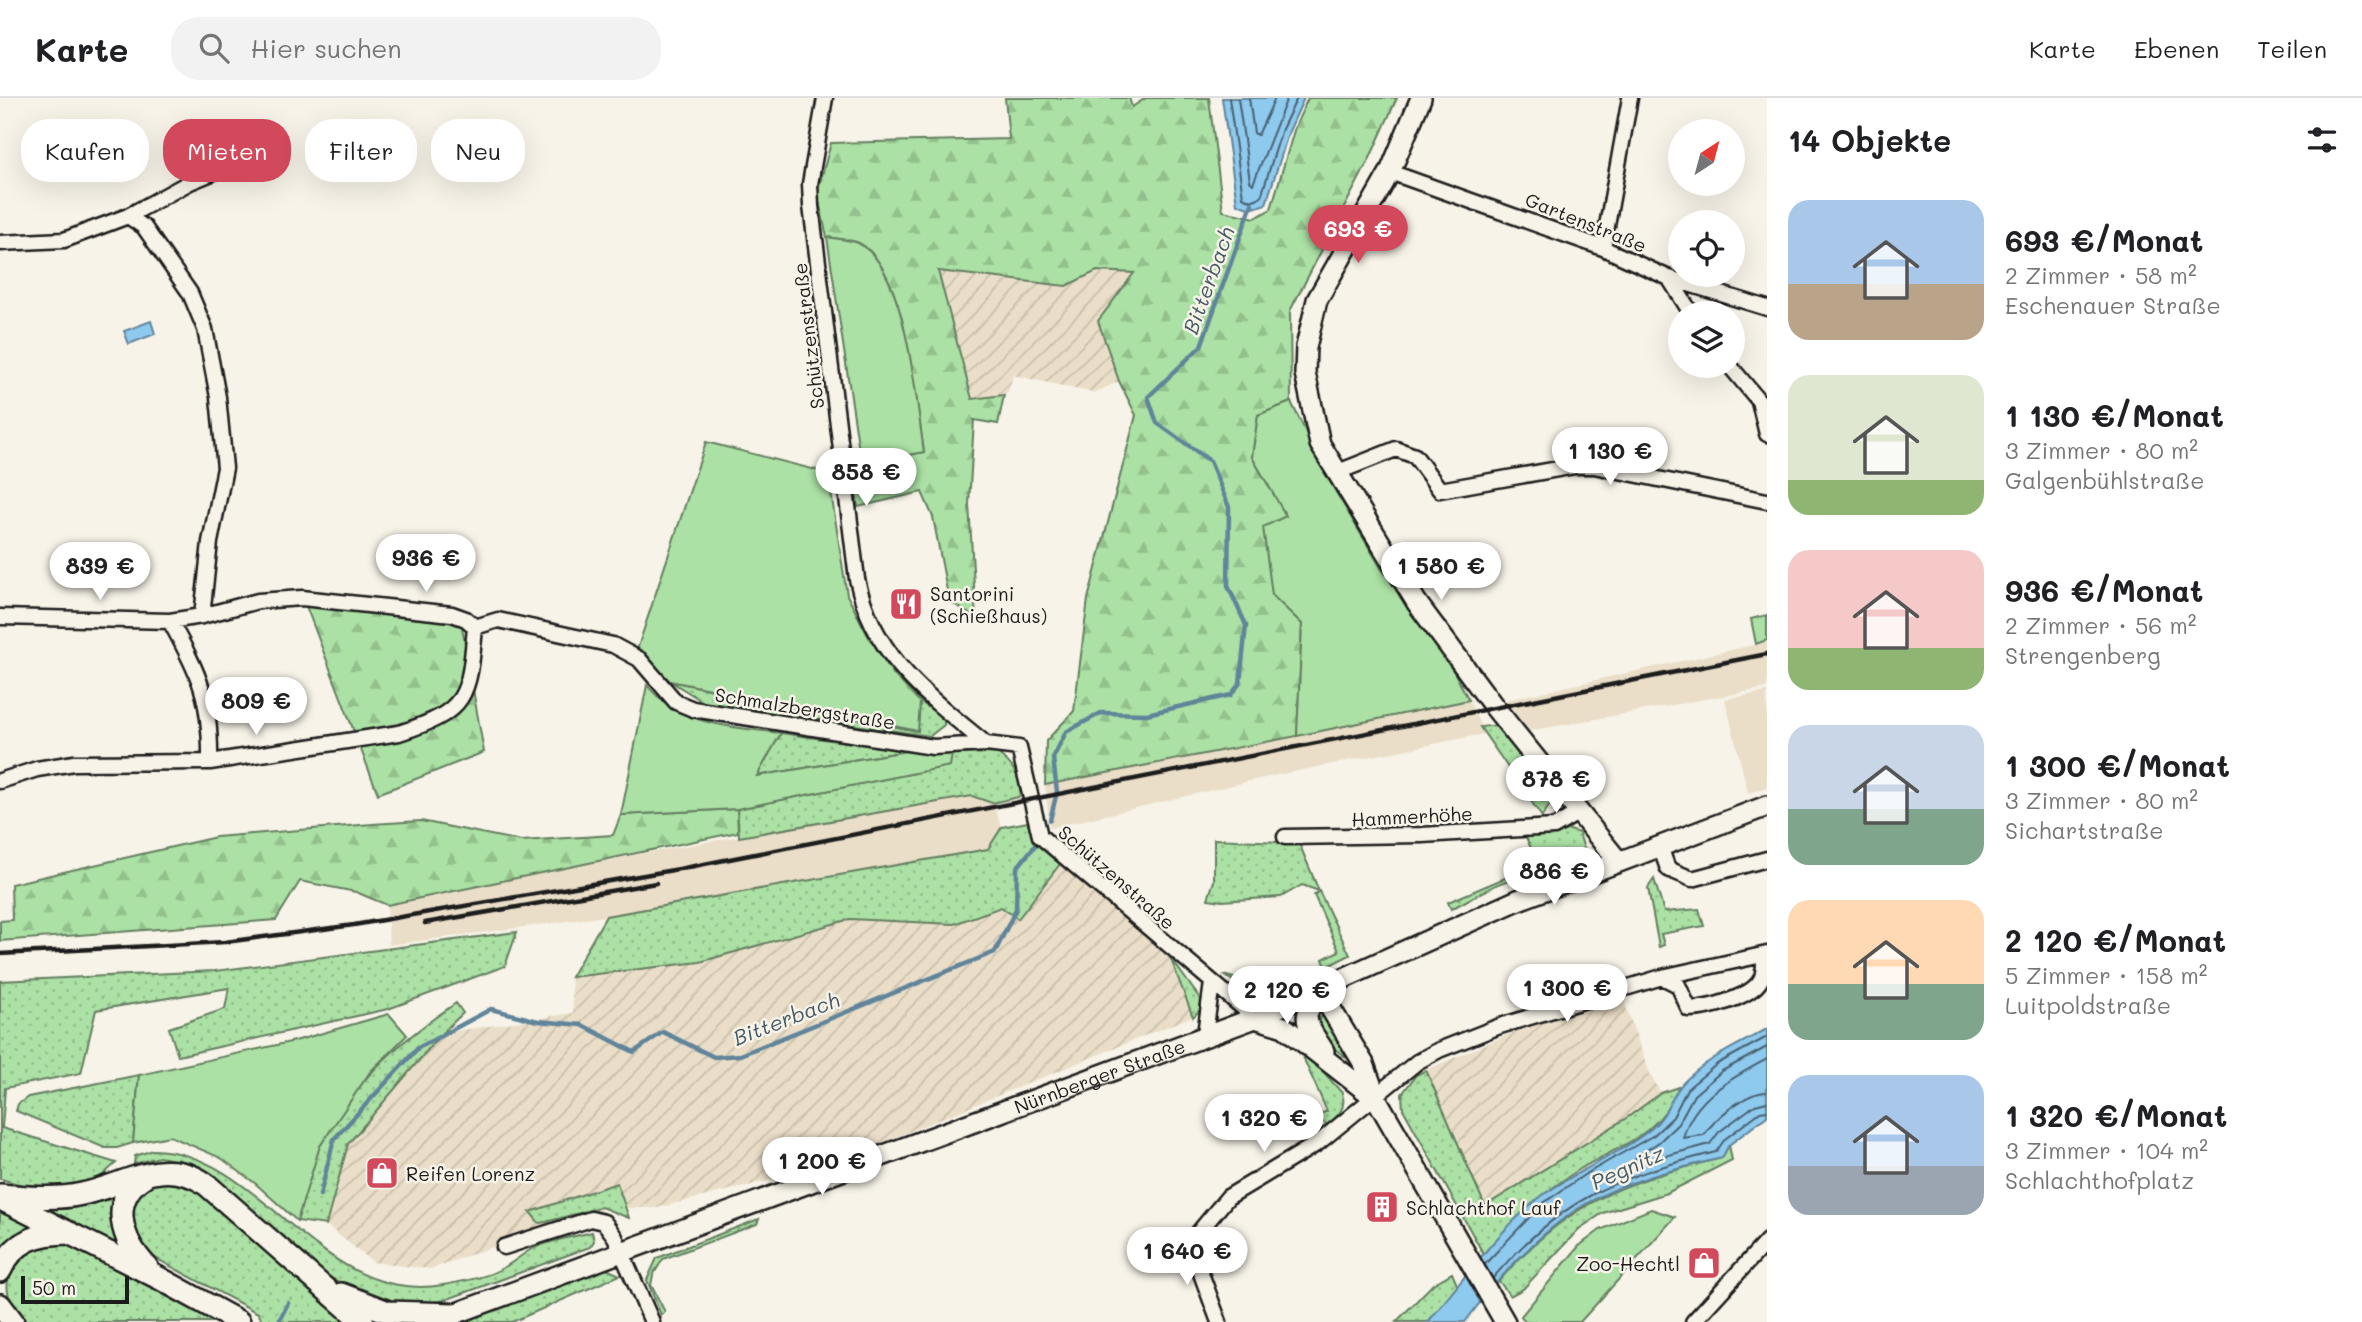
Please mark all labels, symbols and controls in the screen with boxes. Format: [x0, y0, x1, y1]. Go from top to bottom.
search box [171, 17, 661, 80]
text: Karte [35, 27, 129, 70]
icon: search [195, 29, 233, 67]
text: Hier suchen [251, 31, 402, 65]
text: Karte [2029, 33, 2096, 64]
text: Ebenen [2134, 33, 2219, 64]
text: Teilen [2257, 33, 2327, 64]
chip: Kaufen [21, 119, 149, 182]
chip: Mieten [163, 119, 291, 182]
chip: Filter [305, 119, 417, 182]
chip: Neu [431, 119, 525, 182]
north arrow [1668, 119, 1745, 196]
map controls [1668, 119, 1745, 378]
text: 14 Objekte [1788, 120, 1951, 160]
icon: filters [2303, 121, 2341, 159]
street label: Gartenstraße [1522, 186, 1650, 258]
pin: 693 € [1309, 206, 1407, 265]
button: locate [1668, 210, 1745, 287]
text: 693 € [1324, 213, 1392, 243]
text: 693 €/Monat [2005, 220, 2203, 260]
water label: Bitterbach [1176, 223, 1240, 337]
icon: home [1844, 228, 1928, 312]
text: 2 Zimmer · 58 m² [2005, 260, 2197, 290]
street label: Schützenstraße [787, 262, 829, 410]
text: Eschenauer Straße [2005, 290, 2221, 320]
button: layers [1668, 301, 1745, 378]
text: 1 130 €/Monat [2005, 395, 2224, 435]
icon: home [1844, 403, 1928, 487]
pin: 1 130 € [1545, 428, 1675, 487]
text: 1 130 € [1568, 435, 1652, 465]
text: 3 Zimmer · 80 m² [2005, 435, 2198, 465]
pin: 858 € [817, 448, 915, 508]
text: 858 € [832, 456, 900, 486]
text: Galgenbühlstraße [2005, 465, 2204, 495]
pin: 936 € [377, 534, 475, 594]
pin: 839 € [51, 542, 149, 602]
text: 936 € [392, 542, 460, 572]
pin: 1 580 € [1376, 542, 1506, 602]
text: 839 € [66, 550, 134, 580]
text: 1 580 € [1397, 550, 1485, 580]
text: 936 €/Monat [2005, 570, 2203, 610]
icon: home [1844, 578, 1928, 662]
place label: Santorini (Schießhaus) [930, 581, 1047, 628]
restaurant icon: Santorini (Schießhaus) [887, 585, 925, 623]
text: 2 Zimmer · 56 m² [2005, 610, 2197, 640]
text: Strengenberg [2005, 640, 2161, 670]
pin: 809 € [207, 678, 305, 737]
street label: Schmalzbergstraße [713, 681, 897, 735]
text: 809 € [221, 685, 291, 715]
text: 1 300 €/Monat [2005, 745, 2230, 785]
icon: home [1844, 753, 1928, 837]
pin: 878 € [1507, 756, 1605, 815]
text: 878 € [1522, 763, 1590, 793]
text: 3 Zimmer · 80 m² [2005, 785, 2198, 815]
street label: Hammerhöhe [1351, 800, 1473, 832]
text: Sichartstraße [2005, 815, 2163, 845]
street label: Schützenstraße [1053, 819, 1181, 935]
pin: 886 € [1505, 848, 1603, 907]
text: 886 € [1519, 855, 1589, 885]
text: 2 120 €/Monat [2005, 920, 2226, 960]
icon: home [1844, 928, 1928, 1012]
text: 5 Zimmer · 158 m² [2005, 960, 2207, 990]
pin: 1 300 € [1502, 964, 1632, 1024]
pin: 2 120 € [1222, 967, 1352, 1026]
text: 1 300 € [1523, 972, 1611, 1002]
text: 2 120 € [1244, 974, 1330, 1004]
water label: Bitterbach [729, 985, 843, 1051]
text: Luitpoldstraße [2005, 990, 2171, 1020]
street label: Nürnberger Straße [1010, 1032, 1188, 1119]
pin: 1 320 € [1199, 1094, 1329, 1154]
text: 1 320 €/Monat [2005, 1095, 2227, 1135]
text: 1 320 € [1221, 1102, 1307, 1132]
icon: home [1844, 1103, 1928, 1187]
text: 3 Zimmer · 104 m² [2005, 1135, 2208, 1165]
pin: 1 200 € [757, 1138, 887, 1197]
water label: Pegnitz [1586, 1139, 1668, 1195]
text: 1 200 € [778, 1145, 866, 1175]
shop icon: Reifen Lorenz [363, 1154, 401, 1192]
place label: Reifen Lorenz [406, 1161, 535, 1186]
text: Schlachthofplatz [2005, 1165, 2194, 1195]
building icon: Schlachthof Lauf [1363, 1188, 1401, 1226]
place label: Schlachthof Lauf [1406, 1195, 1561, 1220]
pin: 1 640 € [1122, 1228, 1252, 1287]
text: 1 640 € [1143, 1235, 1231, 1265]
shop icon: Zoo-Hechtl [1685, 1244, 1723, 1282]
place label: Zoo-Hechtl [1576, 1251, 1680, 1276]
scale bar [21, 1273, 130, 1305]
text: 50 m [32, 1275, 76, 1300]

